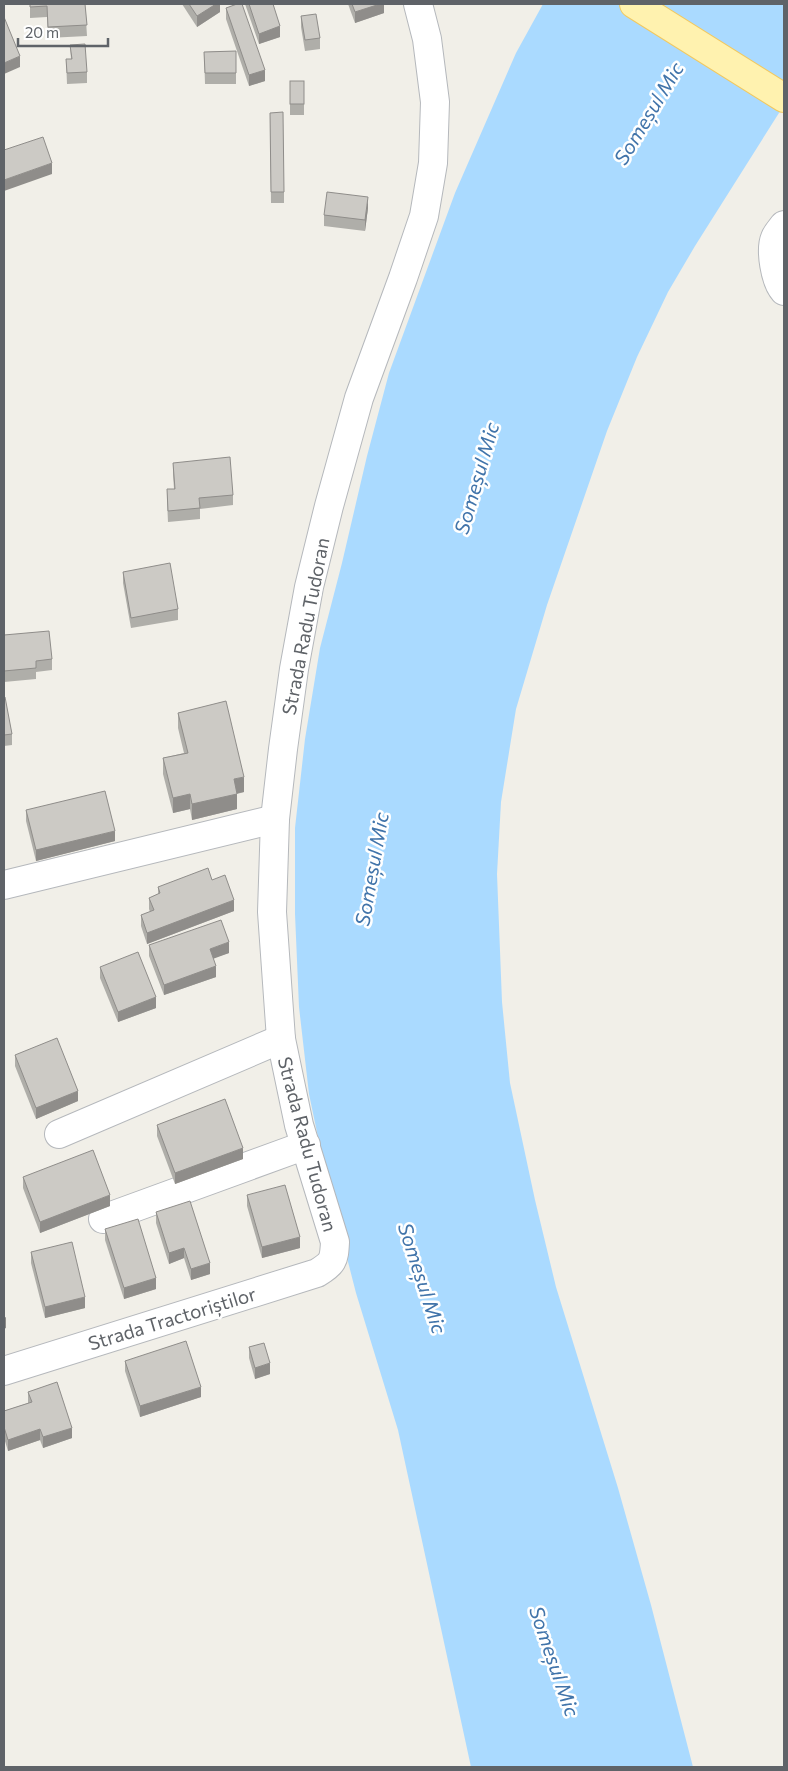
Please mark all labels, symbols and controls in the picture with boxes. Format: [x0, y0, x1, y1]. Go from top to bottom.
scale bar [18, 15, 108, 47]
text: 20 m [25, 23, 59, 41]
water label: Someșul Mic [608, 57, 690, 170]
water label: Someșul Mic [449, 419, 505, 537]
street label: Strada Radu Tudoran [277, 535, 333, 717]
water label: Someșul Mic [349, 810, 395, 928]
street label: Strada Radu Tudoran [274, 1054, 342, 1234]
water label: Someșul Mic [392, 1220, 452, 1337]
street label: Strada Tractoriștilor [85, 1281, 260, 1356]
water label: Someșul Mic [523, 1603, 585, 1720]

